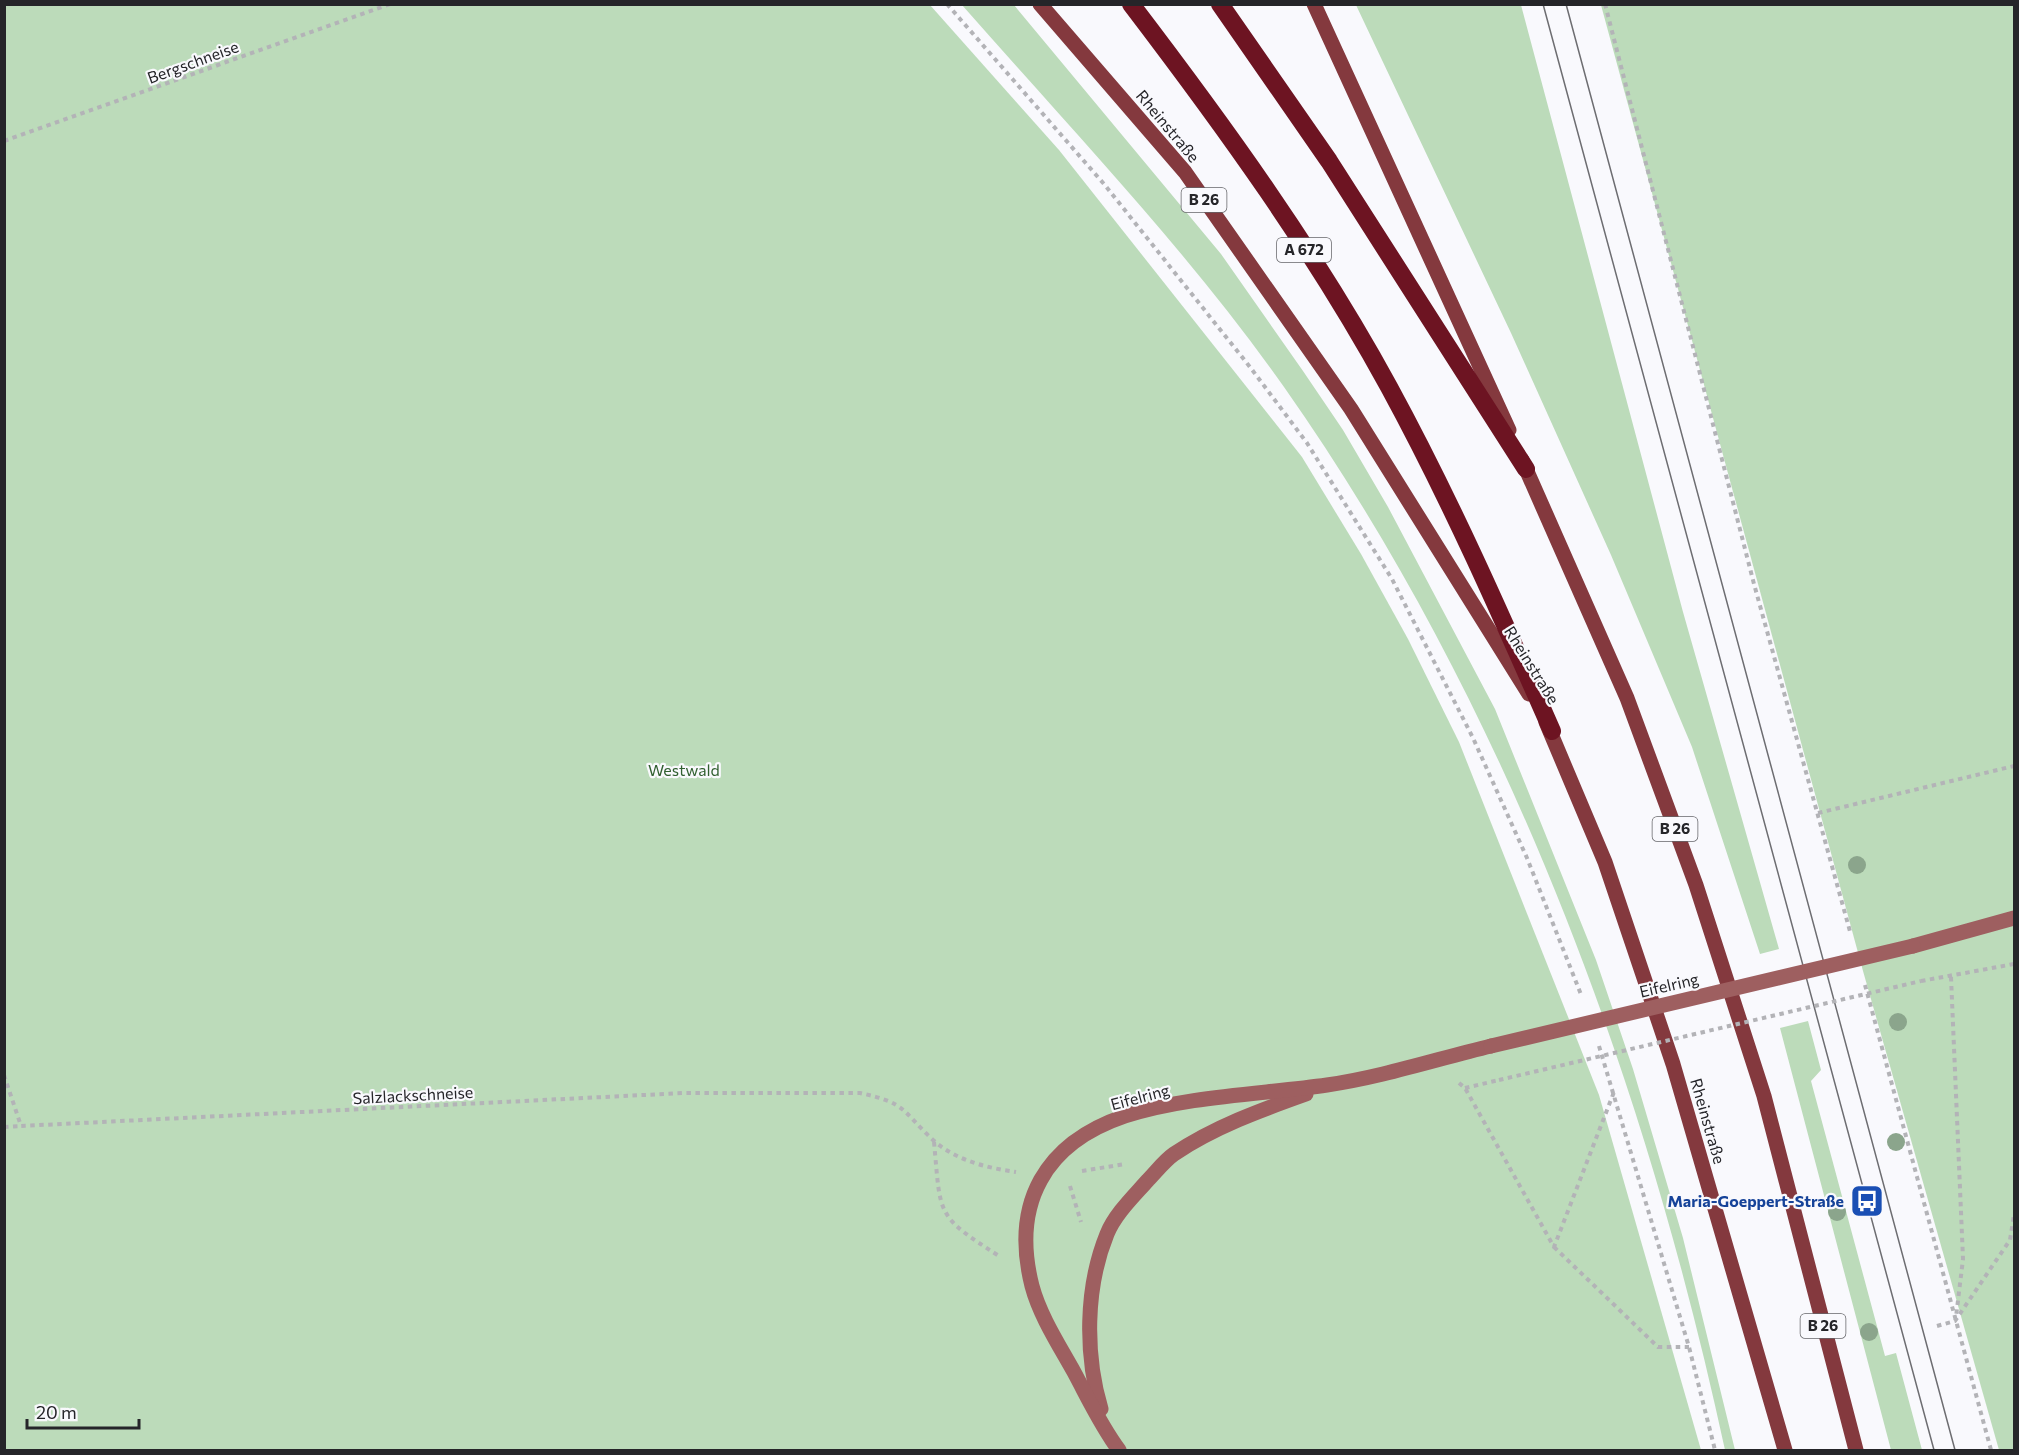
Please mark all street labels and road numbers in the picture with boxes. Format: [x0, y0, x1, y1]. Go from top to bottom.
street label: Bergschneise [145, 36, 241, 87]
street label: Rheinstraße [1133, 86, 1204, 166]
road number: B 26 [1182, 188, 1226, 212]
road number: A 672 [1277, 238, 1331, 262]
street label: Rheinstraße [1501, 622, 1564, 707]
road number: B 26 [1652, 817, 1698, 841]
street label: Eifelring [1637, 968, 1701, 1001]
street label: Rheinstraße [1687, 1076, 1730, 1166]
street label: Eifelring [1108, 1079, 1172, 1114]
street label: Salzlackschneise [352, 1082, 474, 1107]
road number: B 26 [1800, 1314, 1846, 1338]

